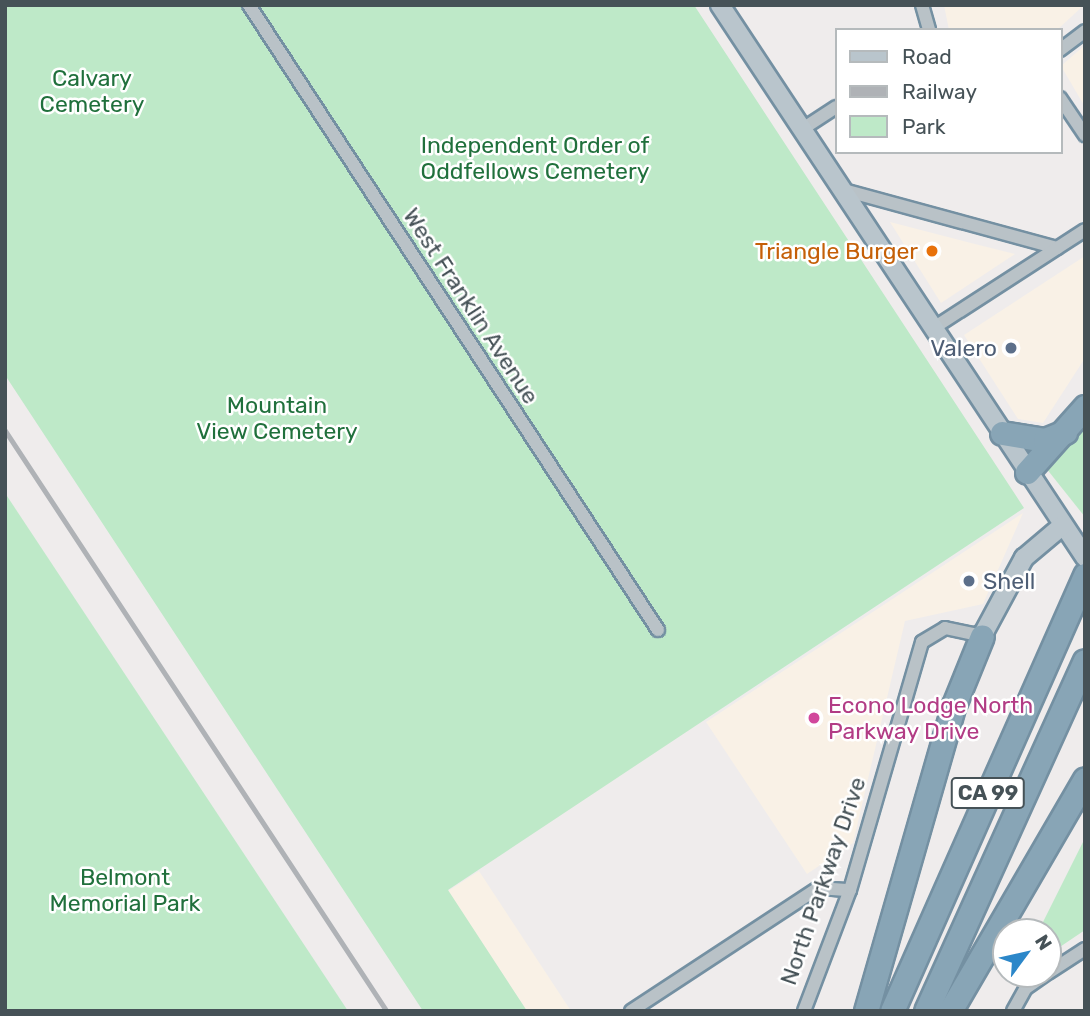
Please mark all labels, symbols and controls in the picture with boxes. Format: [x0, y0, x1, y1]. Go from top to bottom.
legend [834, 28, 1062, 154]
text: Road [902, 44, 952, 69]
park label: Calvary Cemetery [40, 64, 144, 118]
text: Railway [902, 79, 977, 104]
text: Park [902, 114, 946, 139]
park label: Independent Order of Oddfellows Cemetery [420, 131, 650, 185]
street label: West Franklin Avenue [397, 203, 545, 409]
place label: Triangle Burger [755, 237, 918, 265]
marker: Triangle Burger [924, 243, 940, 259]
place label: Valero [930, 334, 997, 362]
marker: Valero [1003, 340, 1019, 356]
park label: Mountain View Cemetery [196, 391, 358, 445]
place label: Shell [983, 567, 1035, 595]
marker: Shell [961, 573, 977, 589]
place label: Econo Lodge North Parkway Drive [828, 691, 1033, 745]
marker: Econo Lodge North Parkway Drive [806, 710, 822, 726]
street label: North Parkway Drive [774, 773, 872, 989]
road number: CA 99 [950, 776, 1026, 810]
park label: Belmont Memorial Park [50, 863, 200, 917]
north arrow [992, 918, 1062, 988]
text: N [1030, 930, 1057, 954]

